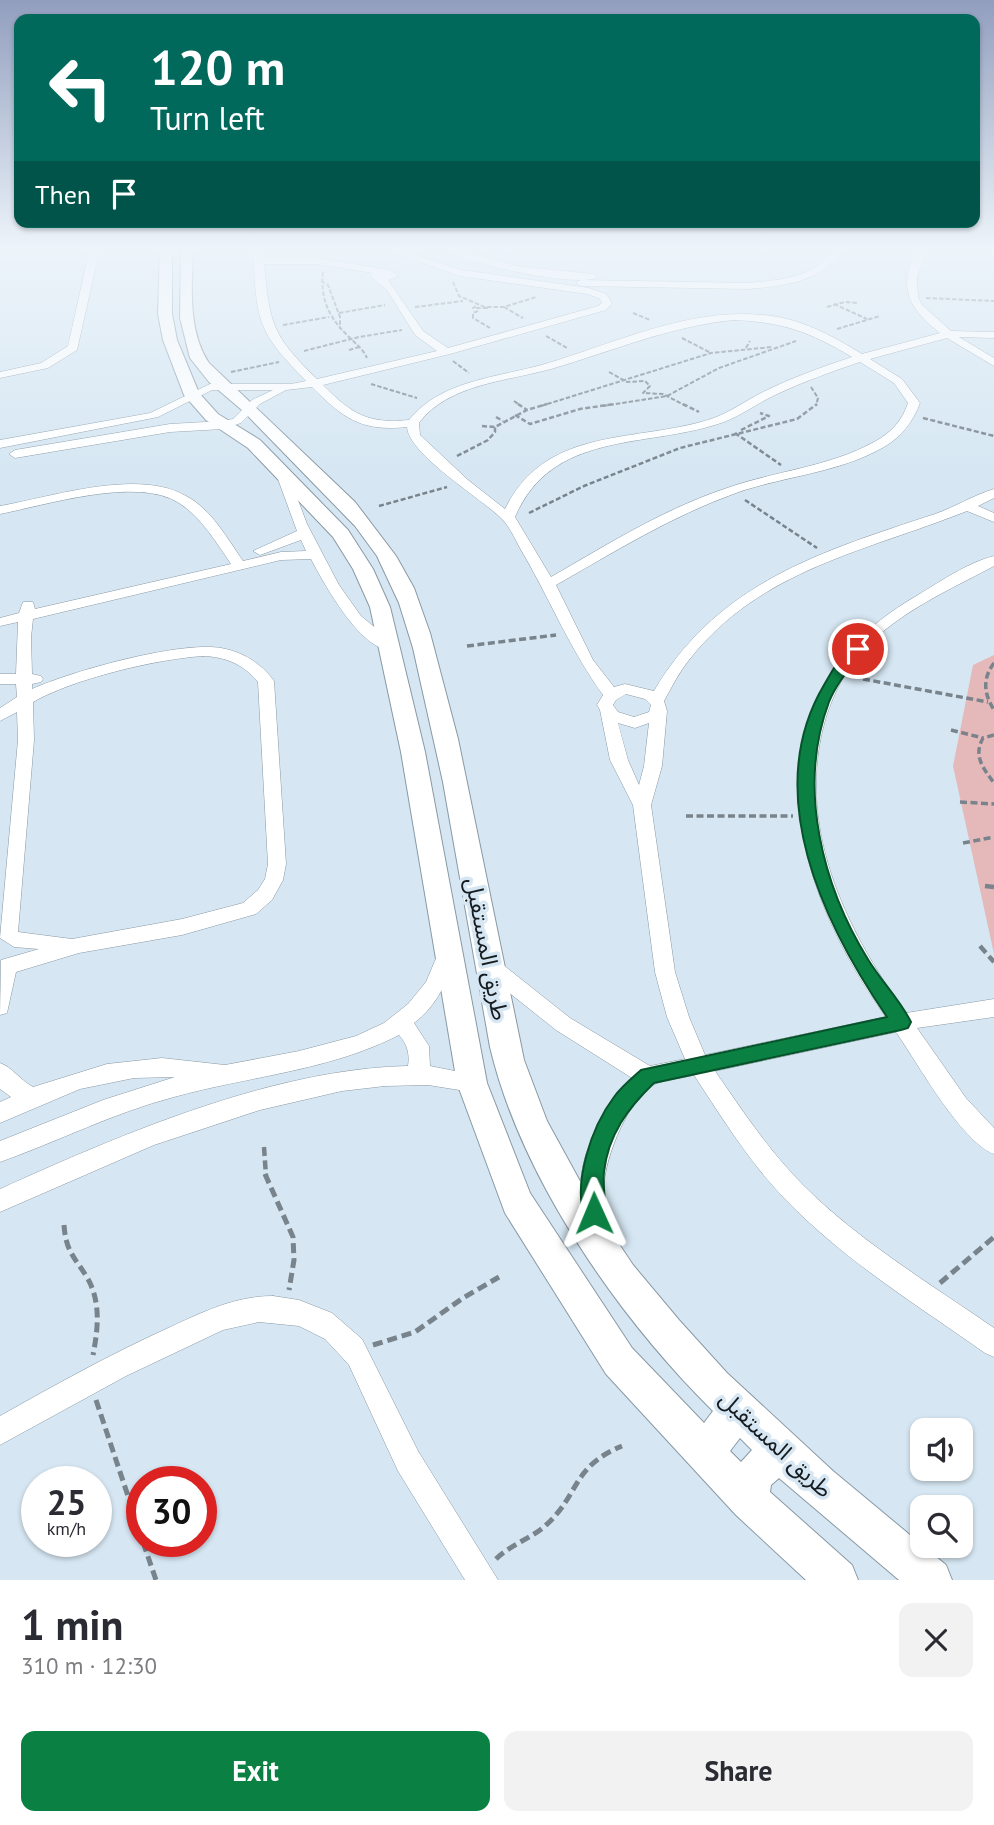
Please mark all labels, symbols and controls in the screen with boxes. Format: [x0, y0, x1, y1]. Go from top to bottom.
text: 120 m [150, 35, 285, 99]
icon: left [35, 42, 126, 133]
text: Turn left [150, 97, 265, 139]
icon: arrive [105, 175, 143, 213]
text: Then [35, 178, 91, 211]
pin [828, 619, 888, 679]
icon: arrive [839, 630, 877, 668]
street label: طريق المستقبل [459, 875, 516, 1023]
position arrow [557, 1176, 631, 1250]
street label: طريق المستقبل [714, 1384, 839, 1504]
map controls [910, 1418, 973, 1558]
button: sound [910, 1418, 973, 1481]
speed limit sign: 30 [126, 1466, 217, 1557]
text: 25 [47, 1479, 86, 1525]
button: search [910, 1495, 973, 1558]
text: km/h [47, 1517, 86, 1540]
text: 1 min [21, 1597, 123, 1652]
button: close [899, 1603, 973, 1677]
text: 310 m · 12:30 [21, 1651, 157, 1680]
button: Exit [21, 1731, 490, 1811]
button: Share [504, 1731, 973, 1811]

